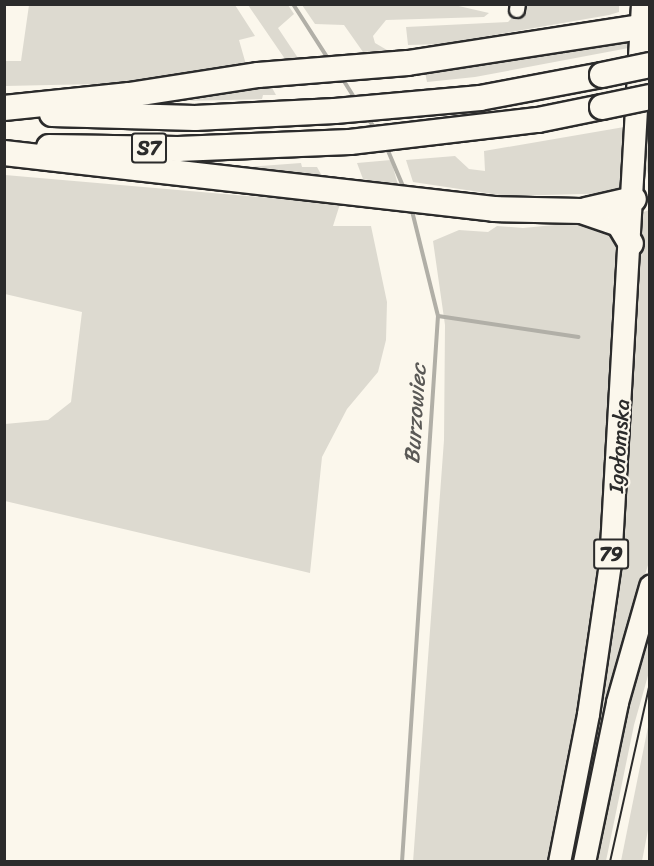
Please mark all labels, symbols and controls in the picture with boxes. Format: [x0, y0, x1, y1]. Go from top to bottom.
road number: S7 [131, 131, 167, 165]
water label: Burzowiec [398, 363, 432, 465]
street label: Igołomska [603, 398, 635, 494]
road number: 79 [593, 537, 629, 571]

